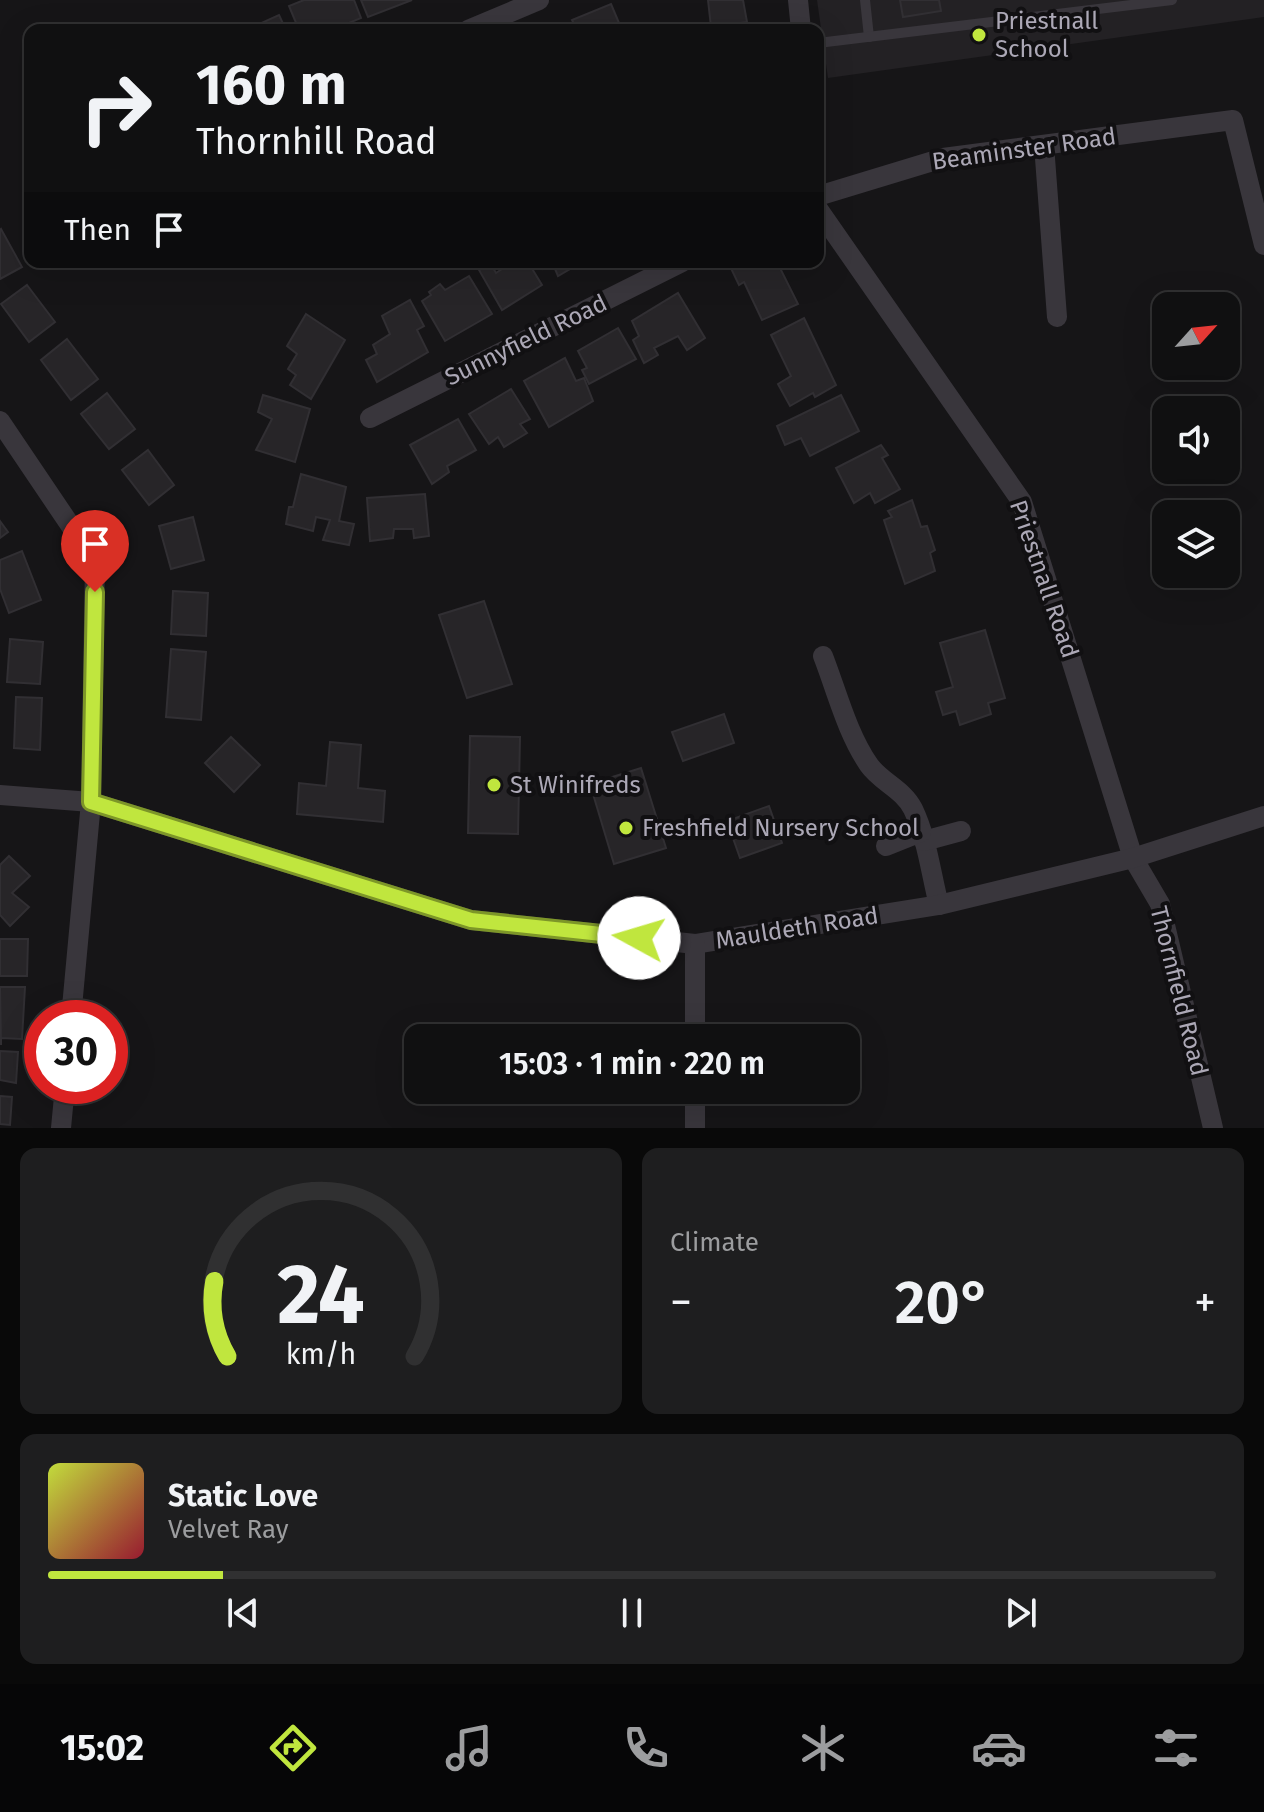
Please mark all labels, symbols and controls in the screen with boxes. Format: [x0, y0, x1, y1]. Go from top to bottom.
place label: Priestnall School [995, 7, 1098, 63]
marker: Priestnall School [970, 26, 988, 44]
text: 160 m [196, 52, 347, 119]
icon: right [64, 56, 168, 160]
text: Thornhill Road [196, 120, 437, 164]
street label: Beaminster Road [930, 122, 1118, 176]
icon: arrive [147, 208, 191, 252]
text: Then [64, 212, 131, 248]
street label: Sunnyfield Road [440, 289, 612, 391]
north arrow [1152, 292, 1240, 380]
map controls [1152, 292, 1240, 588]
button: sound [1152, 396, 1240, 484]
street label: Priestnall Road [1004, 496, 1084, 662]
button: layers [1152, 500, 1240, 588]
pin [61, 510, 129, 592]
icon: arrive [73, 522, 117, 566]
place label: St Winifreds [510, 771, 641, 799]
marker: St Winifreds [485, 776, 503, 794]
place label: Freshfield Nursery School [642, 814, 919, 842]
marker: Freshfield Nursery School [617, 819, 635, 837]
position arrow [597, 896, 681, 980]
street label: Mauldeth Road [714, 901, 880, 955]
street label: Thornfield Road [1144, 903, 1214, 1079]
speed limit sign: 30 [24, 1000, 128, 1104]
text: 15:03 · 1 min · 220 m [499, 1046, 765, 1082]
text: Climate [670, 1227, 759, 1258]
text: 24 [277, 1245, 365, 1345]
text: 20° [895, 1267, 991, 1339]
text: − [670, 1276, 692, 1329]
text: + [1194, 1276, 1216, 1329]
text: km/h [286, 1337, 356, 1372]
text: Static Love [168, 1478, 318, 1514]
text: Velvet Ray [168, 1514, 288, 1545]
icon: previous [221, 1591, 265, 1635]
icon: pause [610, 1591, 654, 1635]
icon: next [999, 1591, 1043, 1635]
icon: directions [265, 1720, 321, 1776]
icon: music [441, 1720, 497, 1776]
icon: phone [618, 1720, 674, 1776]
icon: climate [795, 1720, 851, 1776]
icon: car [971, 1720, 1027, 1776]
icon: filters [1148, 1720, 1204, 1776]
text: 15:02 [60, 1726, 144, 1770]

